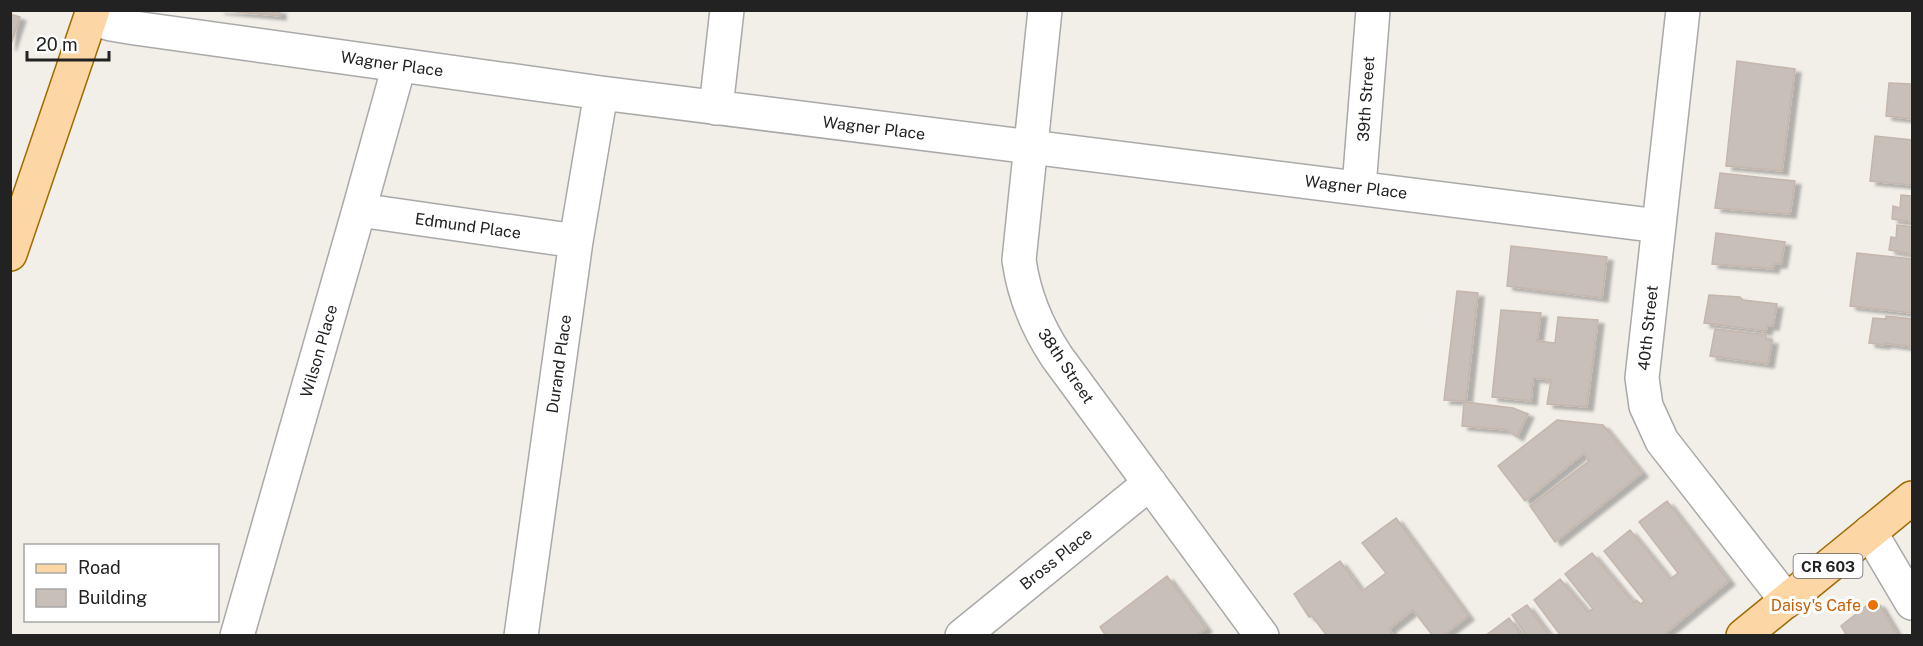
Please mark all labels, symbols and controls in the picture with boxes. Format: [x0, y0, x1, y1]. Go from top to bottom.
scale bar [27, 24, 110, 62]
text: 20 m [36, 34, 78, 55]
street label: Wagner Place [340, 47, 444, 81]
street label: 39th Street [1354, 55, 1378, 143]
street label: Wagner Place [822, 112, 926, 144]
street label: Wagner Place [1304, 171, 1408, 203]
street label: Edmund Place [414, 209, 522, 243]
street label: 40th Street [1634, 284, 1662, 372]
street label: Wilson Place [297, 302, 341, 400]
street label: Durand Place [543, 313, 575, 415]
street label: 38th Street [1034, 325, 1098, 407]
street label: Bross Place [1016, 524, 1096, 594]
legend [24, 544, 219, 622]
road number: CR 603 [1794, 554, 1862, 578]
text: Road [78, 557, 121, 578]
text: Building [78, 587, 147, 608]
place label: Daisy's Cafe [1771, 596, 1861, 615]
marker: Daisy's Cafe [1866, 598, 1880, 612]

